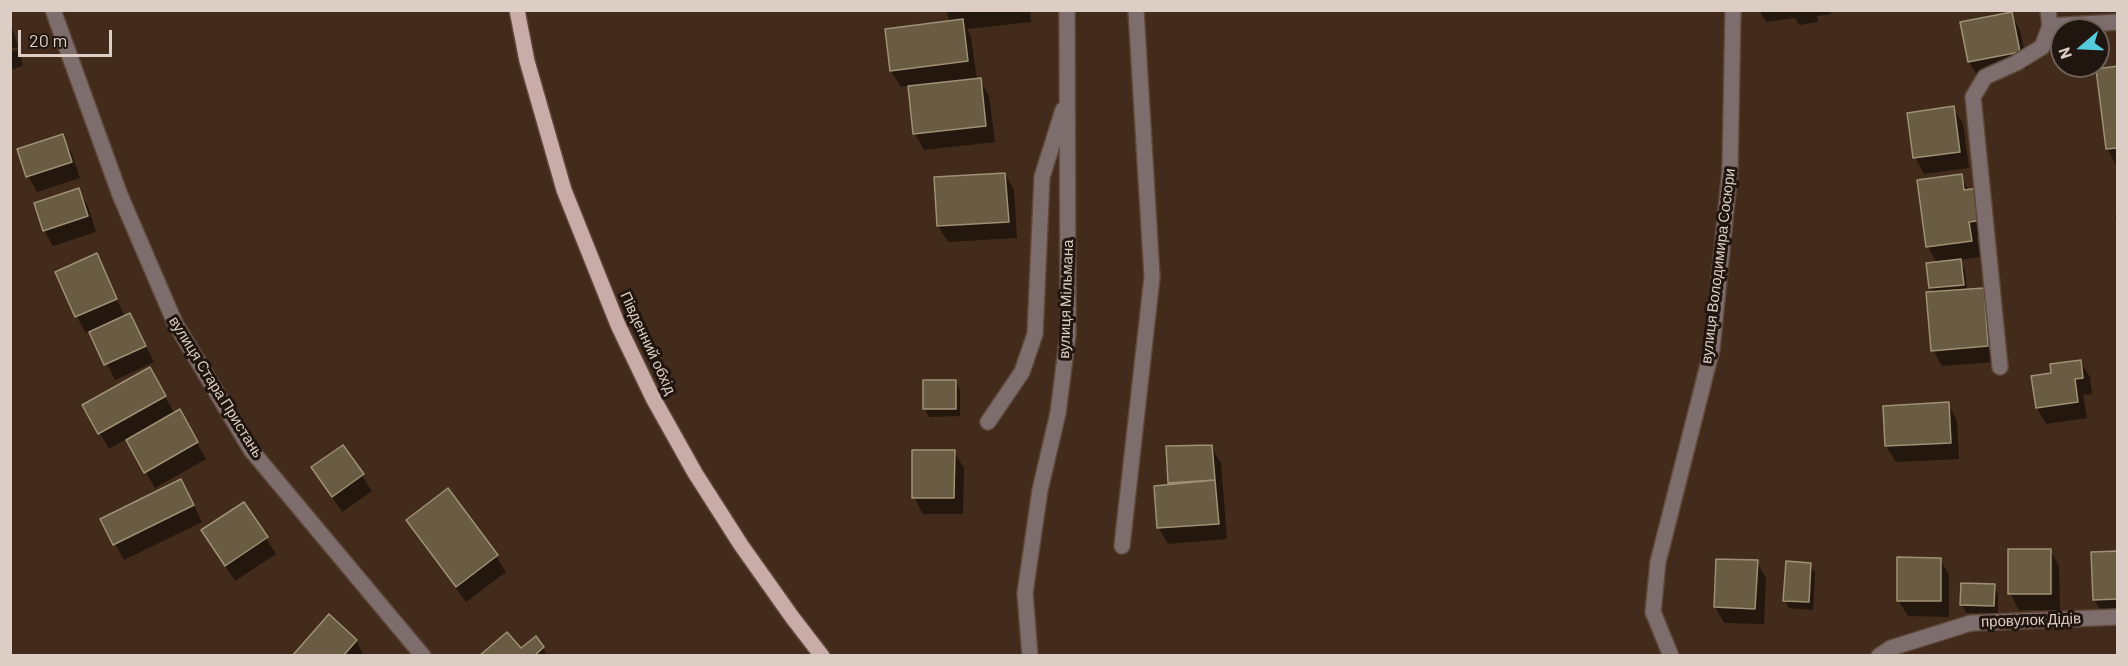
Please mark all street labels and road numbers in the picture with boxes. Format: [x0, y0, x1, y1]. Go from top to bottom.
street label: вулиця Володимира Сосюри [1697, 167, 1739, 365]
street label: вулиця Мільмана [1055, 239, 1077, 359]
street label: Південний обхід [616, 289, 680, 397]
street label: вулиця Стара Пристань [165, 313, 267, 461]
street label: провулок Дідів [1981, 609, 2081, 631]

